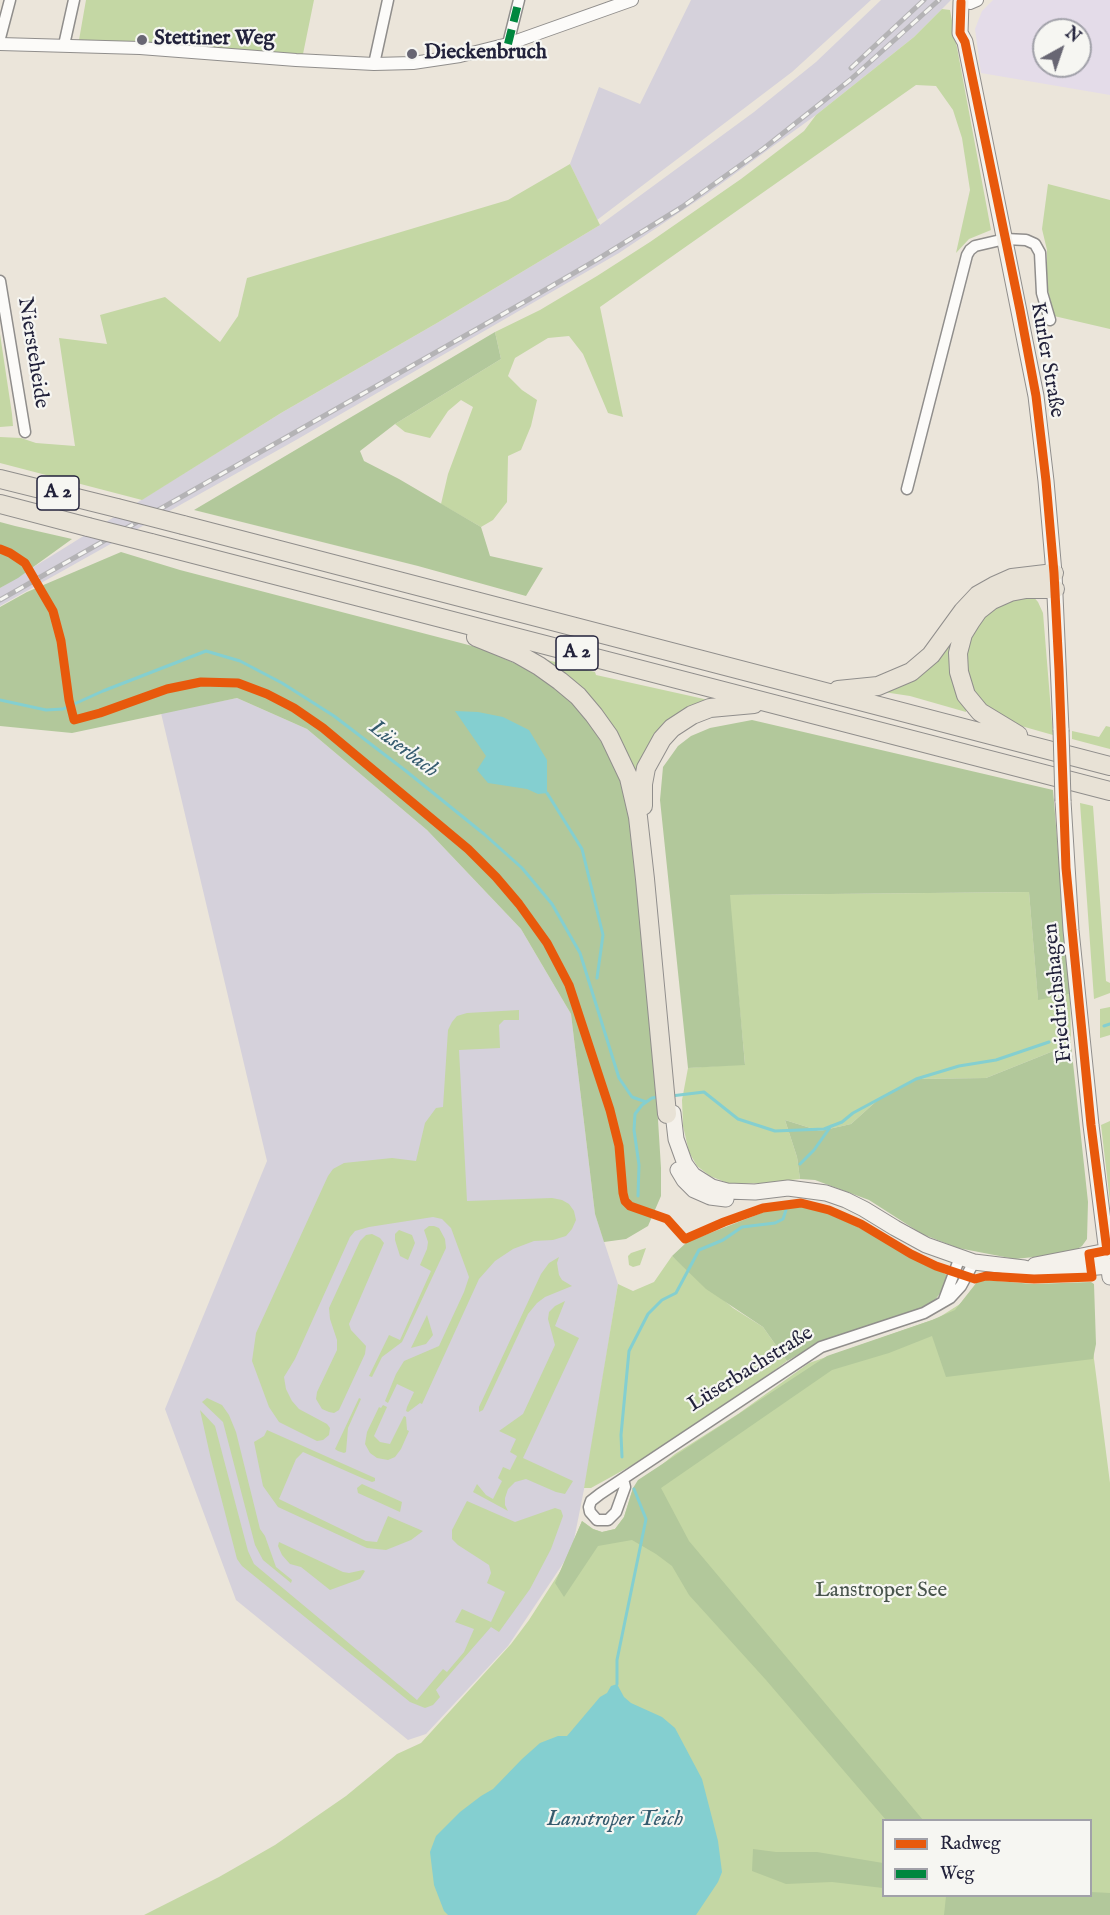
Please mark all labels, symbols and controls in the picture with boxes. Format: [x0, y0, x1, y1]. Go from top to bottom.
north arrow [1032, 18, 1092, 78]
text: N [1061, 24, 1084, 48]
place label: Stettiner Weg [154, 27, 275, 53]
marker: Stettiner Weg [135, 33, 149, 47]
place label: Dieckenbruch [424, 41, 547, 67]
marker: Dieckenbruch [405, 47, 419, 61]
street label: Niersteheide [11, 296, 53, 410]
street label: Kurler Straße [1023, 300, 1069, 420]
road number: A 2 [37, 476, 79, 510]
road number: A 2 [556, 636, 598, 670]
water label: Lüserbach [363, 715, 443, 785]
street label: Friedrichshagen [1039, 922, 1079, 1064]
street label: Lüserbachstraße [684, 1321, 818, 1419]
park label: Lanstroper See [815, 1579, 947, 1605]
water label: Lanstroper Teich [547, 1807, 683, 1833]
legend [882, 1819, 1092, 1897]
text: Radweg [940, 1833, 1001, 1856]
text: Weg [940, 1863, 974, 1886]

